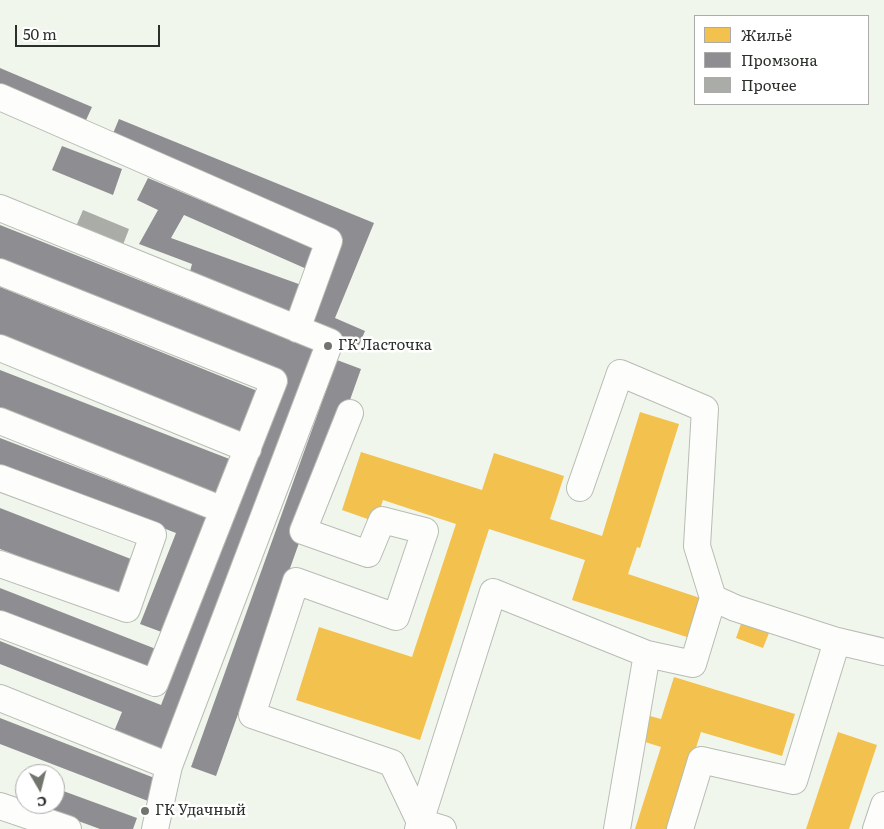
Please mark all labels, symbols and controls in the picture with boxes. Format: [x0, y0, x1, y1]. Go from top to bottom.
scale bar [18, 15, 162, 47]
legend [694, 15, 869, 105]
text: 50 m [23, 22, 57, 45]
text: Жильё [741, 23, 792, 46]
text: Промзона [741, 48, 818, 71]
text: Прочее [741, 73, 797, 96]
place label: ГК Ласточка [338, 337, 432, 355]
marker: ГК Ласточка [322, 340, 334, 352]
north arrow [15, 764, 65, 814]
text: С [36, 792, 48, 813]
place label: ГК Удачный [155, 802, 246, 820]
marker: ГК Удачный [139, 805, 151, 817]

